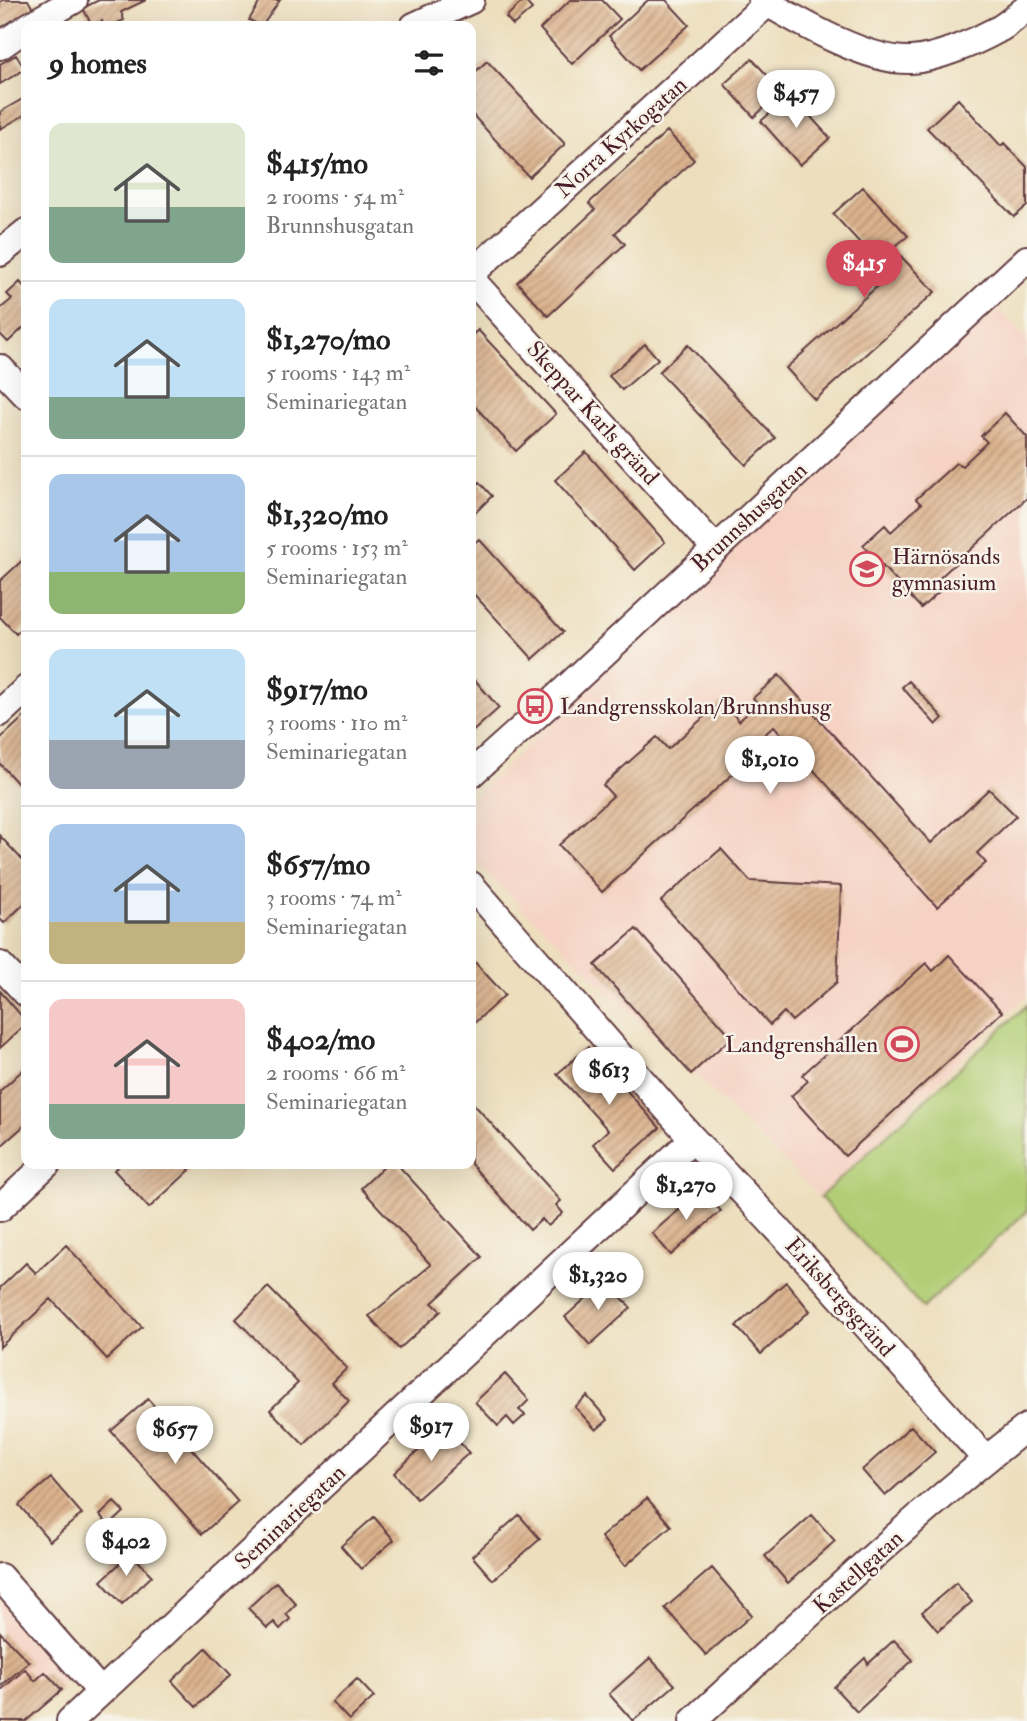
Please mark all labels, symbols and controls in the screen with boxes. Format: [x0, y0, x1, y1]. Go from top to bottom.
icon: filters [410, 44, 448, 82]
text: 9 homes [49, 45, 147, 82]
street label: Norra Kyrkogatan [549, 70, 693, 204]
pin: $457 [755, 71, 837, 130]
text: $457 [773, 78, 819, 107]
text: $415/mo [266, 145, 368, 182]
icon: home [105, 151, 189, 235]
text: 2 rooms · 54 m² [266, 182, 404, 211]
text: Brunnshusgatan [266, 211, 414, 240]
pin: $415 [823, 240, 905, 300]
text: $415 [842, 248, 886, 277]
text: $1,270/mo [266, 321, 390, 358]
icon: home [105, 327, 189, 411]
street label: Skeppar Karls gränd [520, 335, 665, 492]
text: 5 rooms · 143 m² [266, 358, 410, 387]
text: Seminariegatan [266, 387, 407, 416]
street label: Brunnshusgatan [685, 456, 813, 578]
text: $1,320/mo [266, 496, 388, 533]
icon: home [105, 502, 189, 586]
text: 5 rooms · 153 m² [266, 533, 408, 562]
place label: Härnösands gymnasium [892, 542, 1000, 597]
school or university icon: Härnösands gymnasium [848, 550, 886, 588]
text: Seminariegatan [266, 562, 407, 591]
text: $917/mo [266, 671, 368, 708]
icon: home [105, 677, 189, 761]
bus stop icon: Landgrensskolan/Brunnshusg [516, 687, 554, 725]
place label: Landgrensskolan/Brunnshusg [560, 692, 832, 721]
text: 3 rooms · 110 m² [266, 708, 407, 737]
pin: $1,010 [713, 736, 827, 796]
text: Seminariegatan [266, 737, 407, 766]
text: $1,010 [741, 744, 799, 773]
text: $657/mo [266, 846, 370, 883]
icon: home [105, 852, 189, 936]
text: 3 rooms · 74 m² [266, 883, 402, 912]
text: Seminariegatan [266, 912, 407, 941]
text: $402/mo [266, 1021, 375, 1058]
sports icon: Landgrenshallen [883, 1025, 921, 1063]
icon: home [105, 1027, 189, 1111]
place label: Landgrenshallen [725, 1030, 878, 1059]
pin: $613 [568, 1048, 650, 1107]
text: $613 [588, 1055, 630, 1084]
text: 2 rooms · 66 m² [266, 1058, 405, 1087]
text: Seminariegatan [266, 1087, 407, 1116]
pin: $1,270 [629, 1162, 743, 1222]
text: $1,270 [656, 1170, 716, 1199]
street label: Eriksbergsgränd [779, 1231, 901, 1363]
pin: $1,320 [541, 1252, 655, 1312]
text: $1,320 [569, 1260, 627, 1289]
pin: $917 [390, 1404, 472, 1463]
pin: $657 [134, 1406, 216, 1466]
text: $917 [409, 1411, 453, 1440]
text: $657 [152, 1414, 198, 1443]
street label: Seminariegatan [228, 1458, 352, 1576]
pin: $402 [85, 1518, 167, 1578]
street label: Kastellgatan [807, 1524, 909, 1620]
text: $402 [102, 1526, 150, 1555]

